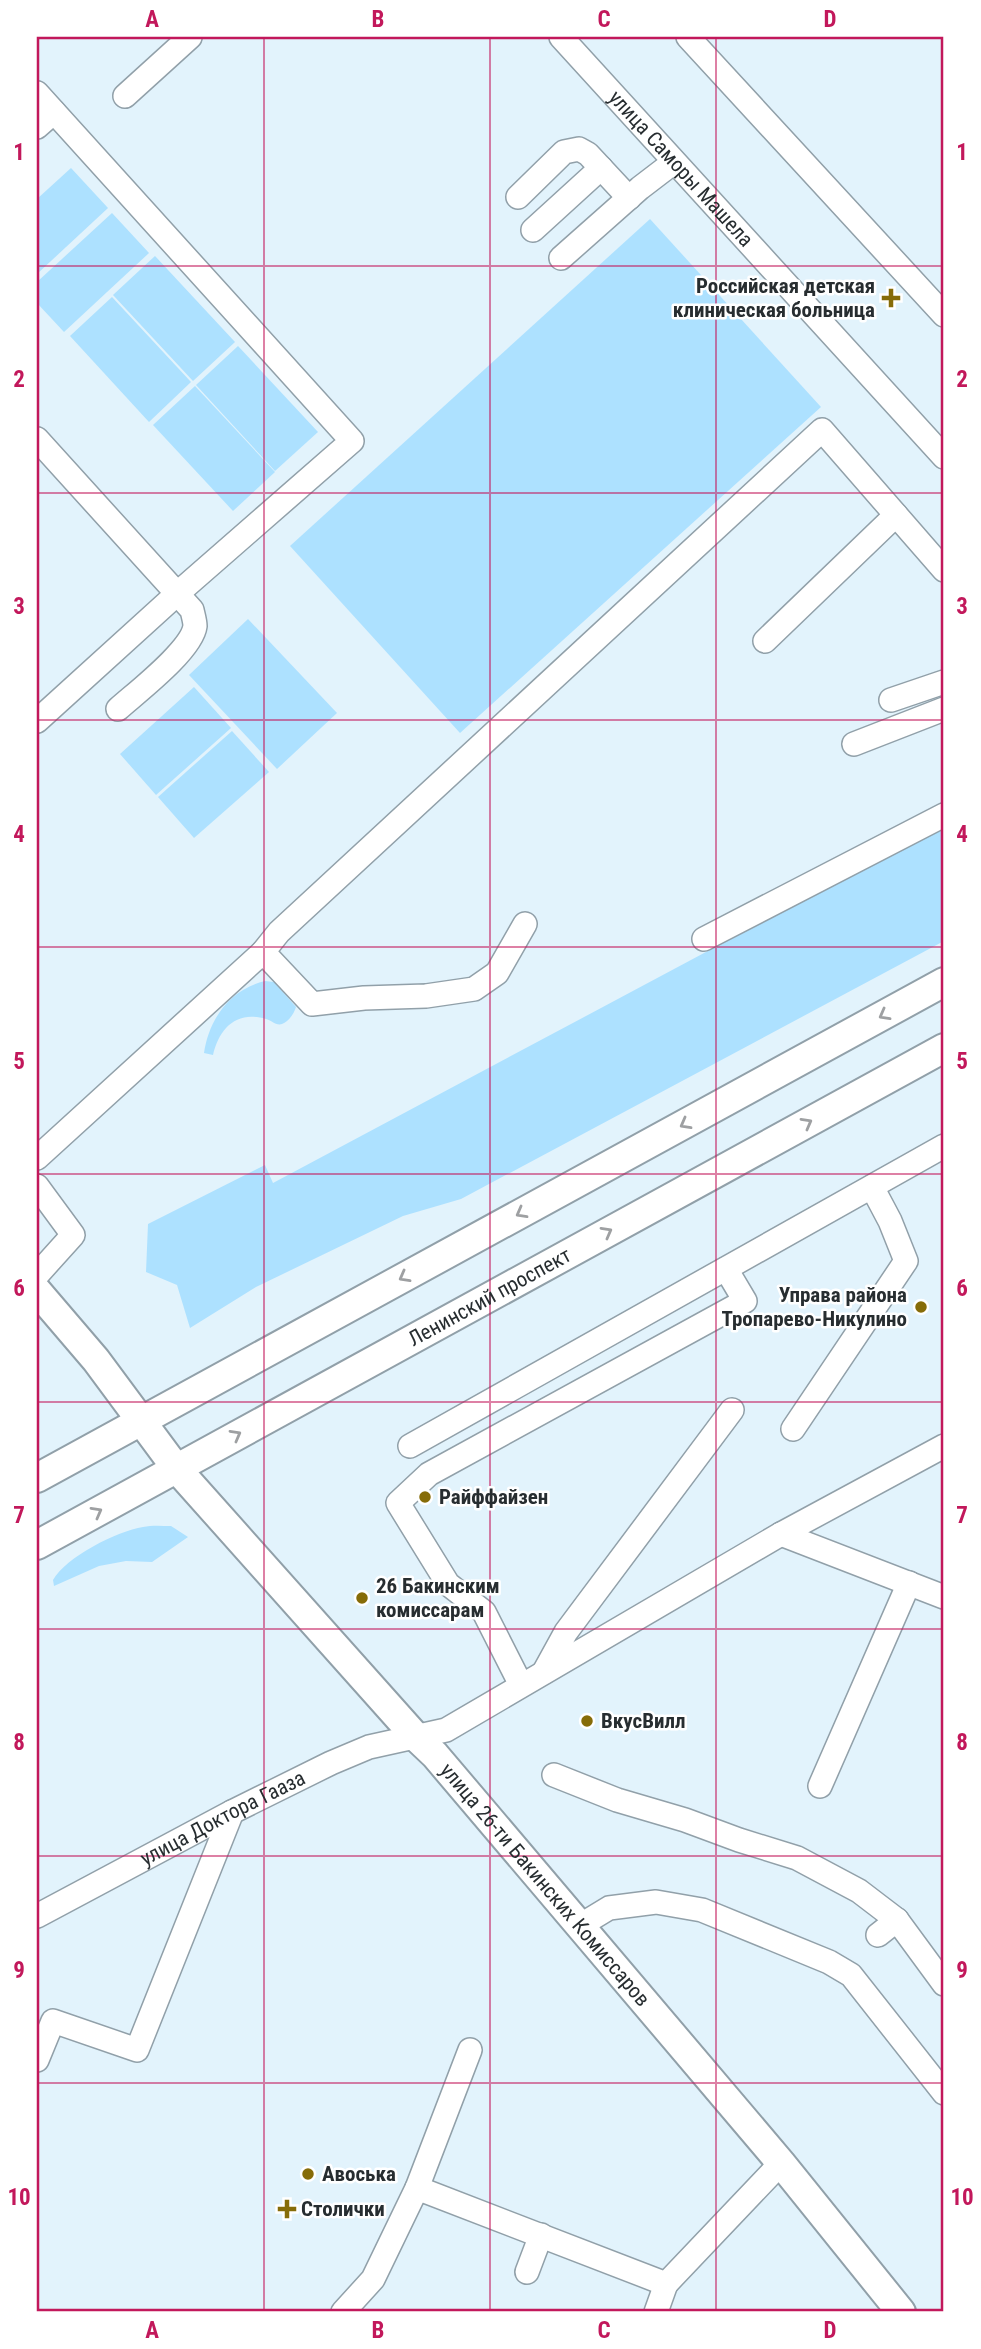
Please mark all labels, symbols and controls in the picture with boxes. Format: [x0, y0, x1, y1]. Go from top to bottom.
text: A [145, 6, 159, 33]
text: B [372, 6, 384, 33]
text: C [597, 6, 611, 33]
text: D [824, 6, 837, 33]
street label: улица Саморы Машела [604, 86, 758, 251]
text: 1 [13, 139, 25, 166]
text: 1 [956, 139, 968, 166]
place label: Российская детская клиническая больница [673, 274, 875, 322]
marker: Российская детская клиническая больница [881, 288, 901, 308]
text: 2 [13, 366, 25, 393]
text: 2 [956, 366, 968, 393]
text: 3 [13, 593, 25, 620]
text: 3 [956, 593, 968, 620]
text: 4 [13, 821, 25, 848]
text: 4 [956, 821, 968, 848]
one-way arrow [879, 1007, 892, 1020]
text: 5 [13, 1048, 25, 1075]
text: 5 [956, 1048, 968, 1075]
one-way arrow [679, 1116, 692, 1129]
one-way arrow [800, 1118, 812, 1131]
one-way arrow [516, 1205, 529, 1218]
one-way arrow [600, 1227, 613, 1241]
street label: Ленинский проспект [404, 1243, 575, 1351]
one-way arrow [398, 1269, 411, 1282]
text: 6 [13, 1275, 25, 1302]
text: 6 [956, 1275, 968, 1302]
place label: Управа района Тропарево-Никулино [722, 1283, 907, 1331]
marker: Управа района Тропарево-Никулино [913, 1299, 929, 1315]
one-way arrow [228, 1430, 241, 1443]
place label: Райффайзен [439, 1485, 548, 1509]
marker: Райффайзен [417, 1489, 433, 1505]
text: 7 [13, 1502, 25, 1529]
text: 7 [956, 1502, 968, 1529]
one-way arrow [89, 1507, 102, 1520]
place label: 26 Бакинским комиссарам [376, 1574, 500, 1622]
marker: 26 Бакинским комиссарам [354, 1590, 370, 1606]
place label: ВкусВилл [601, 1709, 686, 1733]
marker: ВкусВилл [579, 1713, 595, 1729]
text: 8 [13, 1729, 25, 1756]
text: 8 [956, 1729, 968, 1756]
street label: улица 26-ти Бакинских Комиссаров [435, 1758, 655, 2011]
street label: улица Доктора Гааза [136, 1766, 309, 1871]
text: 9 [13, 1957, 25, 1984]
text: 9 [956, 1957, 968, 1984]
place label: Авоська [322, 2162, 396, 2186]
marker: Авоська [300, 2166, 316, 2182]
text: 10 [7, 2184, 31, 2211]
text: 10 [950, 2184, 974, 2211]
place label: Столички [301, 2197, 385, 2221]
marker: Столички [279, 2201, 295, 2217]
text: A [145, 2317, 159, 2344]
text: B [372, 2317, 384, 2344]
text: C [597, 2317, 611, 2344]
text: D [824, 2317, 837, 2344]

